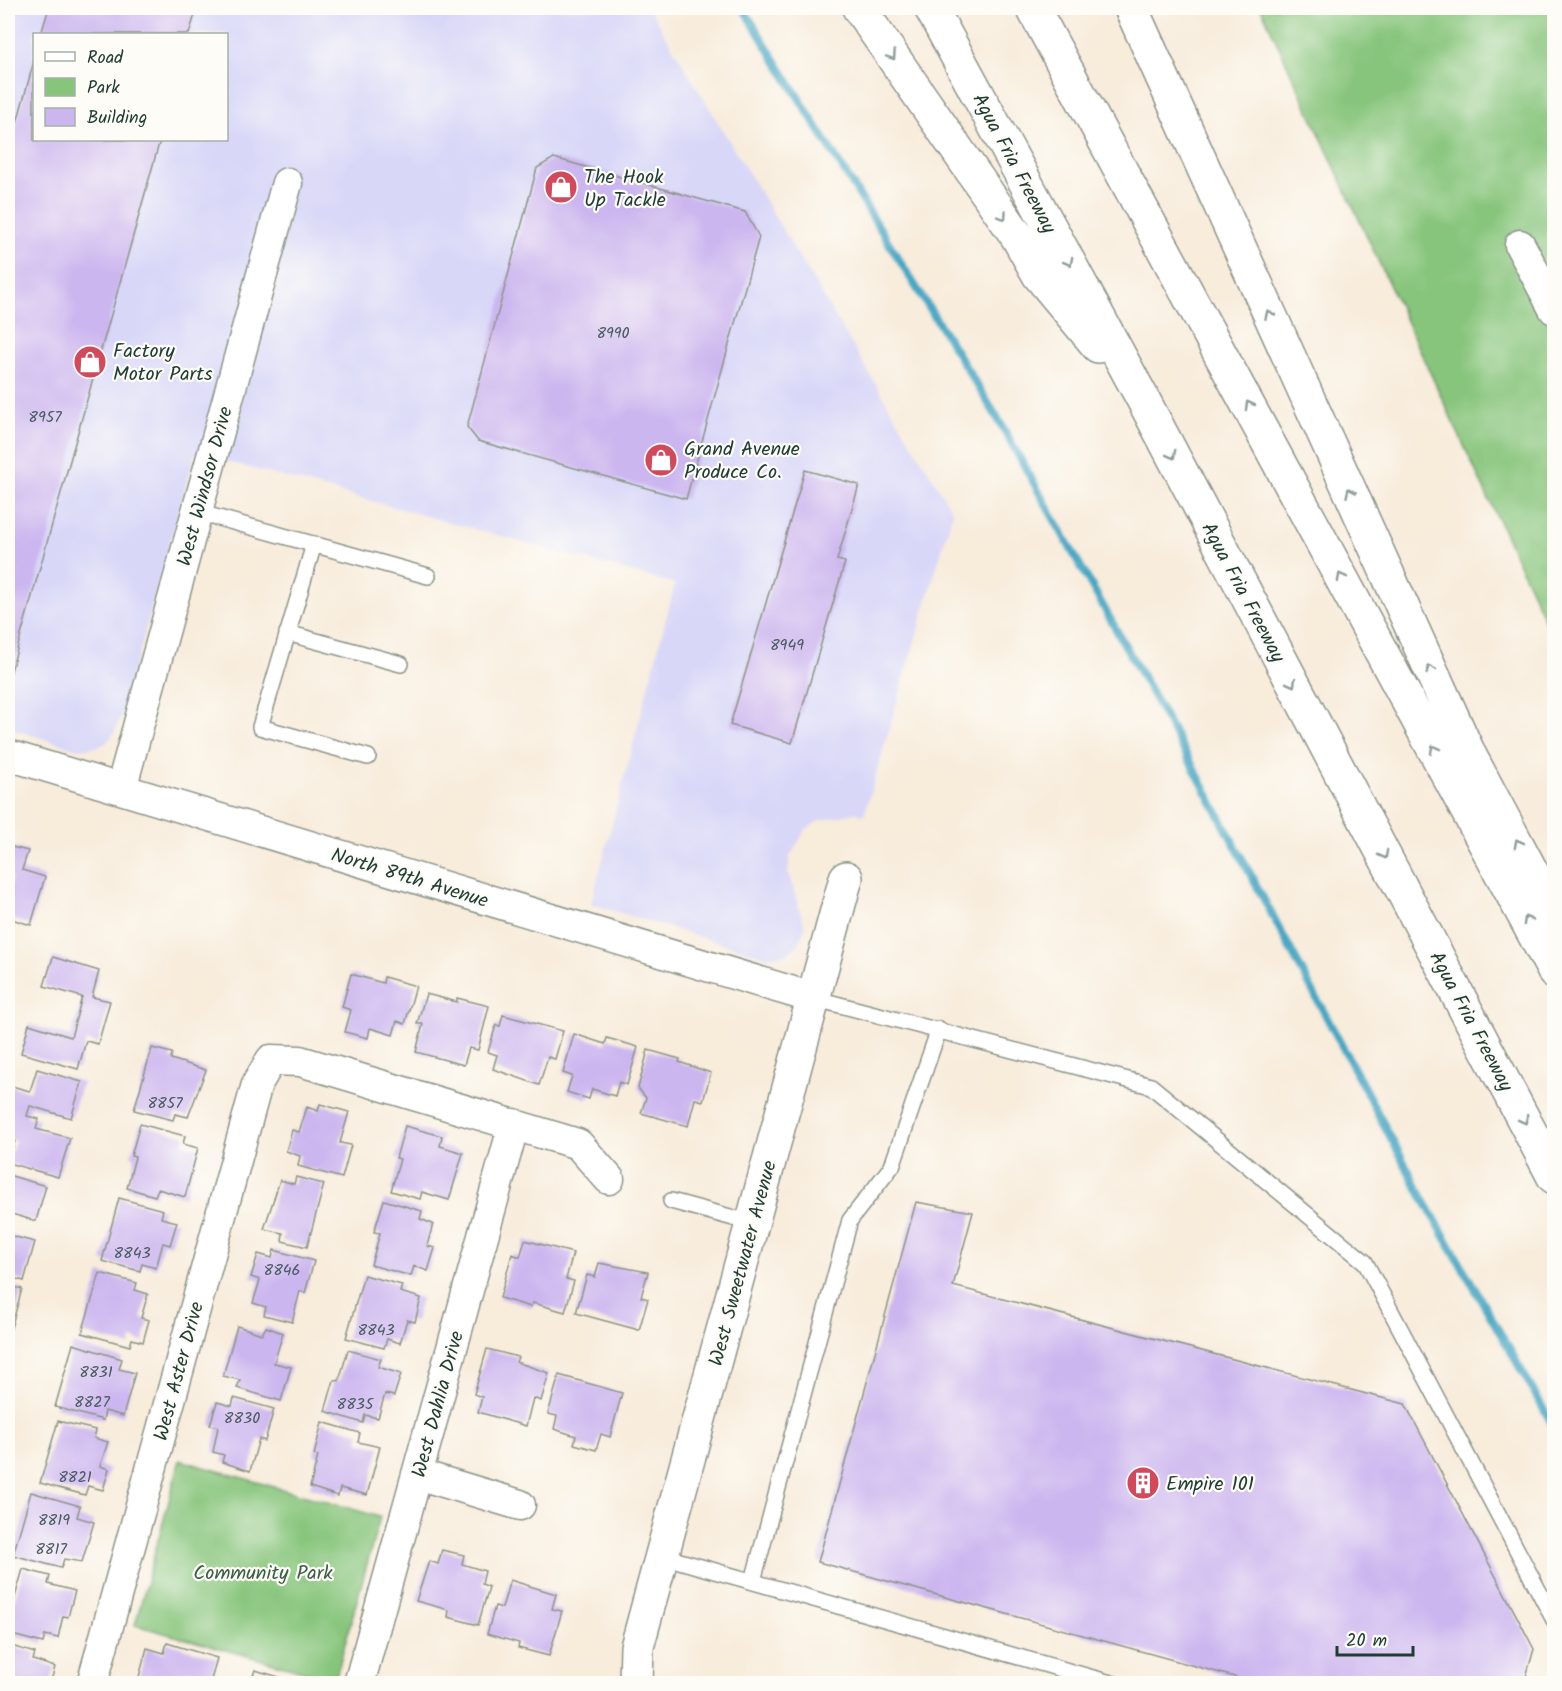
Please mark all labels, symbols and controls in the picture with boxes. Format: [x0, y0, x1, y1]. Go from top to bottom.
legend [33, 33, 228, 141]
text: Road [87, 44, 124, 73]
one-way arrow [885, 49, 896, 60]
text: Park [87, 74, 120, 103]
street label: Agua Fria Freeway [963, 88, 1064, 241]
text: Building [87, 104, 147, 133]
place label: The Hook Up Tackle [584, 162, 666, 217]
shop icon: The Hook Up Tackle [543, 169, 579, 205]
one-way arrow [996, 210, 1007, 221]
one-way arrow [1062, 256, 1073, 266]
one-way arrow [1265, 309, 1277, 320]
house number: 8990 [596, 321, 630, 346]
place label: Factory Motor Parts [113, 336, 213, 391]
shop icon: Factory Motor Parts [72, 344, 108, 380]
one-way arrow [1245, 401, 1256, 411]
street label: West Windsor Drive [169, 403, 243, 570]
house number: 8957 [28, 405, 62, 430]
place label: Grand Avenue Produce Co. [684, 434, 800, 489]
shop icon: Grand Avenue Produce Co. [643, 442, 679, 478]
one-way arrow [1165, 448, 1176, 459]
one-way arrow [1345, 487, 1357, 498]
street label: Agua Fria Freeway [1192, 517, 1293, 670]
one-way arrow [1337, 573, 1348, 583]
house number: 8949 [770, 633, 804, 658]
one-way arrow [1426, 665, 1438, 676]
one-way arrow [1285, 676, 1297, 687]
one-way arrow [1430, 744, 1441, 755]
one-way arrow [1513, 839, 1525, 850]
street label: North 89th Avenue [327, 840, 492, 918]
one-way arrow [1377, 849, 1388, 859]
one-way arrow [1523, 916, 1534, 926]
street label: Agua Fria Freeway [1420, 946, 1521, 1099]
house number: 8857 [147, 1091, 183, 1116]
one-way arrow [1517, 1114, 1528, 1124]
street label: West Sweetwater Avenue [701, 1157, 787, 1370]
house number: 8843 [113, 1241, 151, 1266]
house number: 8846 [264, 1258, 300, 1283]
street label: West Aster Drive [146, 1298, 214, 1445]
house number: 8843 [357, 1318, 395, 1343]
street label: West Dahlia Drive [404, 1328, 474, 1481]
house number: 8831 [79, 1360, 113, 1385]
house number: 8827 [74, 1390, 111, 1415]
house number: 8835 [337, 1392, 375, 1417]
house number: 8830 [224, 1406, 260, 1431]
house number: 8821 [58, 1465, 92, 1490]
building icon: Empire 101 [1125, 1465, 1161, 1501]
place label: Empire 101 [1166, 1469, 1254, 1501]
house number: 8819 [38, 1508, 70, 1533]
house number: 8817 [35, 1537, 67, 1562]
park label: Community Park [193, 1558, 333, 1590]
scale bar [1337, 1619, 1414, 1657]
text: 20 m [1346, 1627, 1387, 1656]

